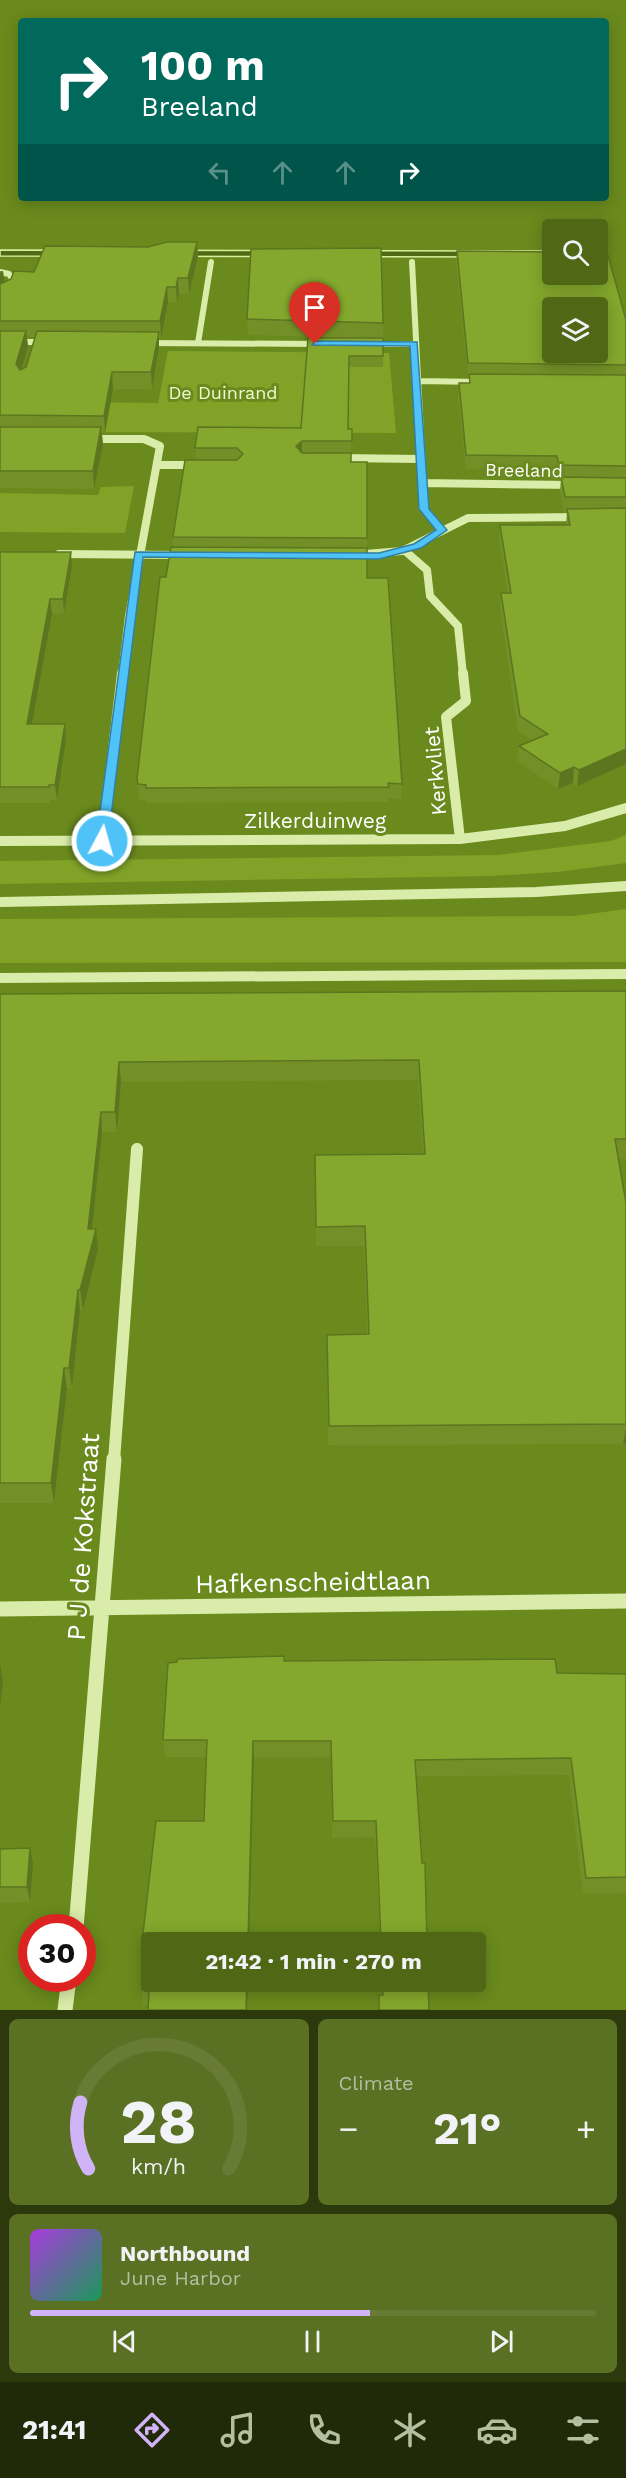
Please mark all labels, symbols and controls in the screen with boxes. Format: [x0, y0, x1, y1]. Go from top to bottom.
text: 100 m [141, 41, 265, 90]
icon: right [42, 42, 120, 120]
text: Breeland [141, 91, 258, 123]
icon: left [203, 156, 236, 189]
icon: ahead [266, 156, 299, 189]
icon: ahead [329, 156, 362, 189]
icon: right [392, 156, 425, 189]
map controls [542, 219, 608, 363]
button: search [542, 219, 608, 285]
pin [289, 282, 340, 344]
icon: arrive [298, 291, 331, 324]
button: layers [542, 297, 608, 363]
park label: De Duinrand [168, 382, 278, 403]
street label: Breeland [485, 459, 563, 481]
street label: Kerkvliet [419, 725, 451, 816]
street label: Zilkerduinweg [244, 808, 387, 833]
position arrow [70, 809, 134, 873]
street label: P J de Kokstraat [61, 1432, 105, 1642]
street label: Hafkenscheidtlaan [195, 1565, 431, 1599]
speed limit sign: 30 [18, 1914, 96, 1992]
text: 21:42 · 1 min · 270 m [205, 1949, 422, 1974]
text: Climate [339, 2071, 414, 2095]
text: 28 [121, 2085, 197, 2158]
text: 21° [433, 2102, 502, 2155]
text: − [339, 2109, 358, 2148]
text: + [576, 2109, 596, 2148]
text: km/h [131, 2154, 186, 2179]
text: Northbound [120, 2241, 250, 2266]
text: June Harbor [120, 2266, 241, 2290]
icon: previous [108, 2325, 141, 2358]
icon: pause [296, 2325, 329, 2358]
icon: next [485, 2325, 518, 2358]
icon: directions [131, 2409, 173, 2451]
icon: music [217, 2409, 259, 2451]
icon: phone [303, 2409, 345, 2451]
icon: climate [389, 2409, 431, 2451]
icon: car [476, 2409, 518, 2451]
icon: filters [562, 2409, 604, 2451]
text: 21:41 [22, 2414, 86, 2446]

